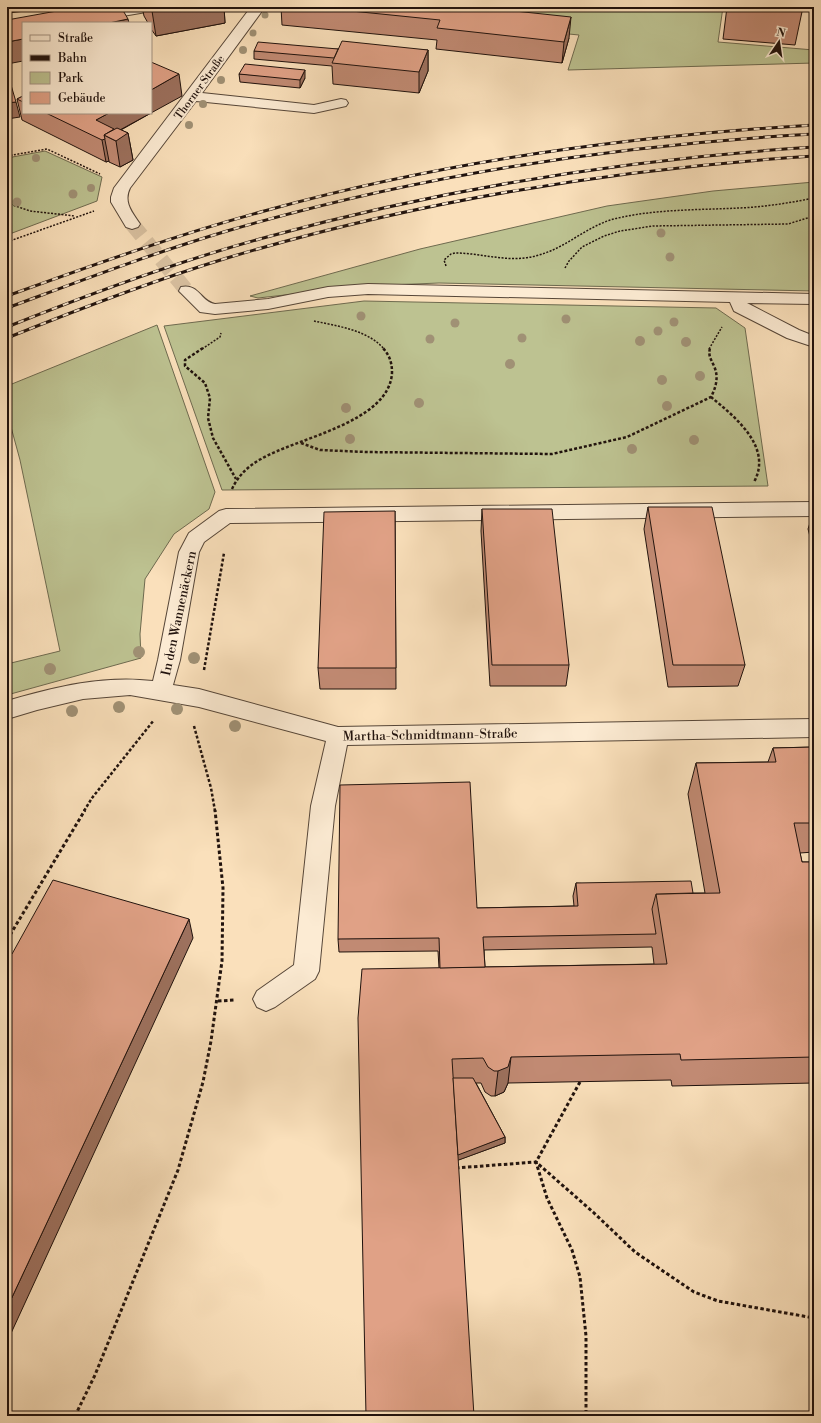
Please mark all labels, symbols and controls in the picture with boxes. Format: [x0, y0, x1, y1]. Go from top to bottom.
legend [22, 22, 152, 114]
north arrow [759, 22, 799, 62]
text: N [775, 25, 787, 41]
text: Straße [58, 31, 93, 46]
text: Bahn [57, 51, 87, 66]
street label: Thorner Straße [172, 52, 228, 123]
text: Park [58, 71, 84, 86]
text: Gebäude [58, 91, 106, 106]
street label: In den Wannenäckern [158, 549, 200, 677]
street label: Martha-Schmidtmann-Straße [342, 725, 518, 745]

